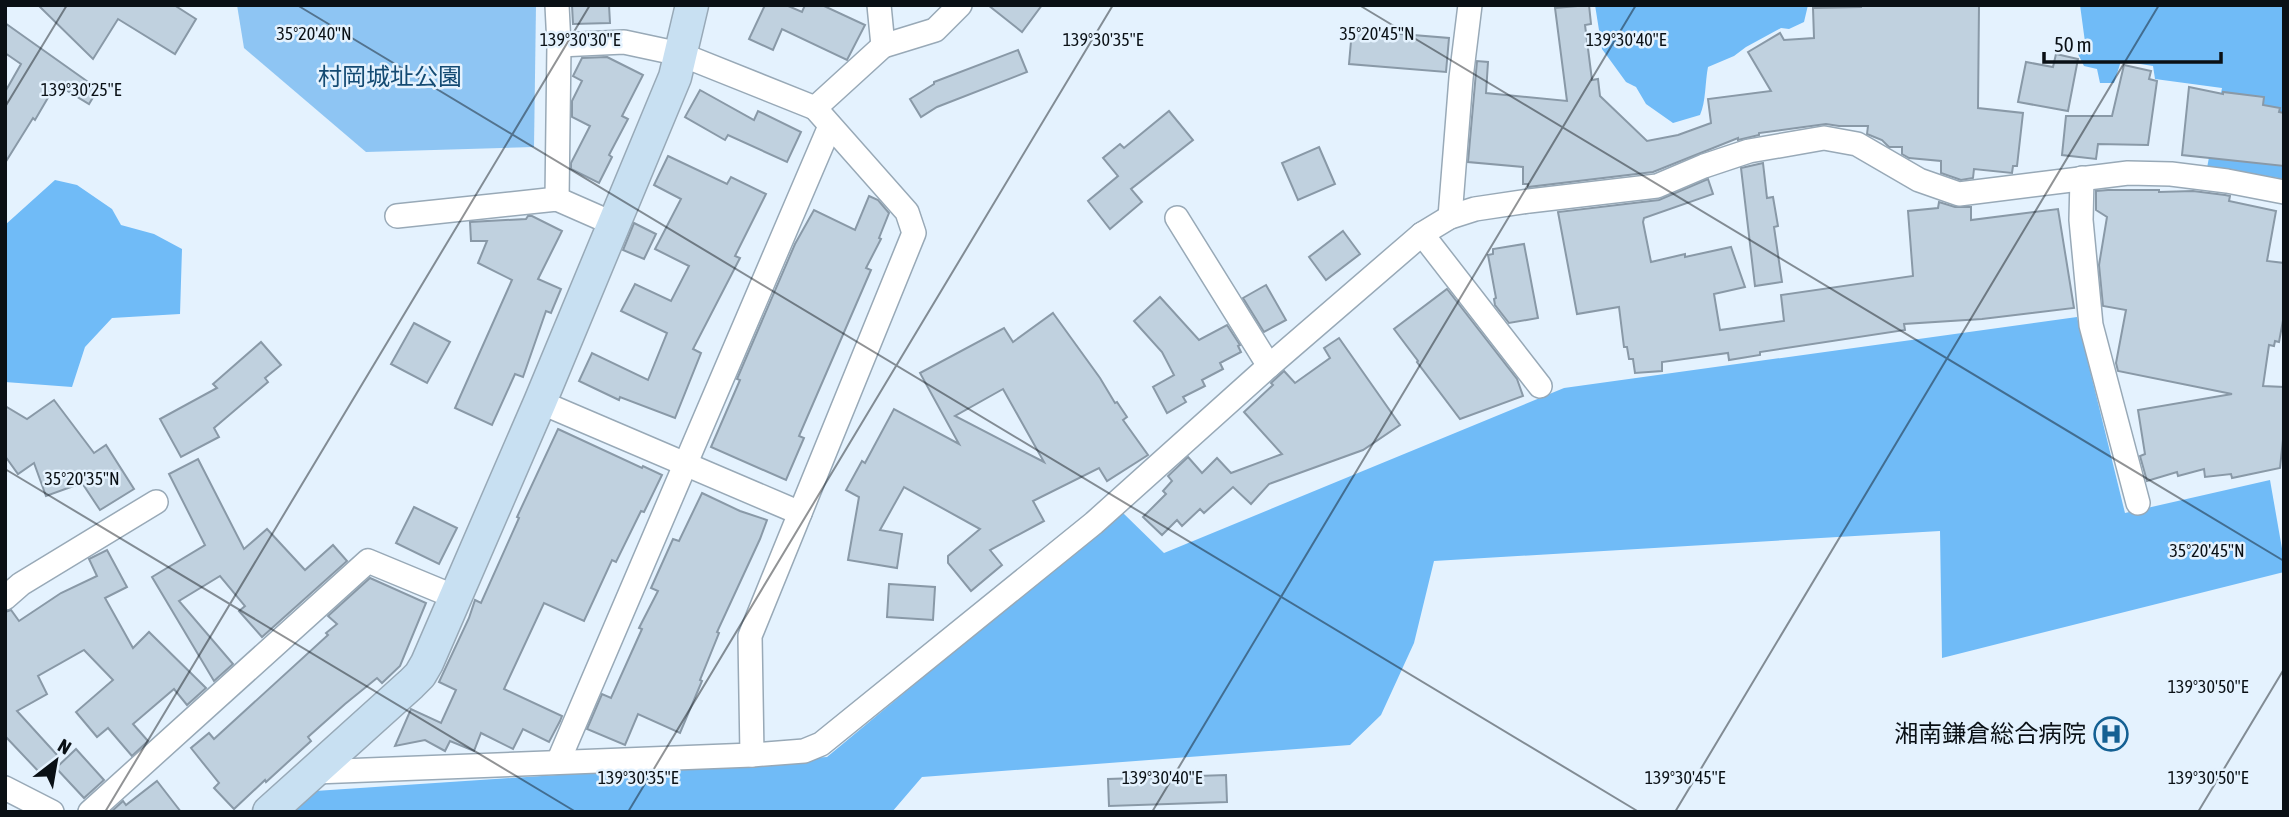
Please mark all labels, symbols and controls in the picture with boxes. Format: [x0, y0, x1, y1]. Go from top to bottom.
scale bar [2044, 21, 2221, 65]
text: 35°20'40"N [276, 23, 352, 44]
text: 35°20'45"N [1339, 23, 1415, 44]
text: 139°30'30"E [540, 29, 621, 50]
text: 139°30'35"E [1063, 29, 1144, 50]
text: 139°30'40"E [1586, 29, 1667, 50]
text: 50 m [2054, 32, 2092, 56]
park label: 村岡城址公園 [318, 63, 462, 90]
text: 139°30'25"E [41, 79, 122, 100]
text: 35°20'35"N [44, 468, 120, 489]
text: 35°20'45"N [2169, 540, 2245, 561]
text: 139°30'50"E [2168, 676, 2249, 697]
hospital icon: 湘南鎌倉総合病院 [2092, 715, 2130, 753]
place label: 湘南鎌倉総合病院 [1894, 720, 2086, 747]
north arrow [21, 726, 91, 796]
text: N [54, 734, 75, 759]
text: 139°30'35"E [598, 767, 679, 788]
text: 139°30'40"E [1122, 767, 1203, 788]
text: 139°30'45"E [1645, 767, 1726, 788]
text: 139°30'50"E [2168, 767, 2249, 788]

